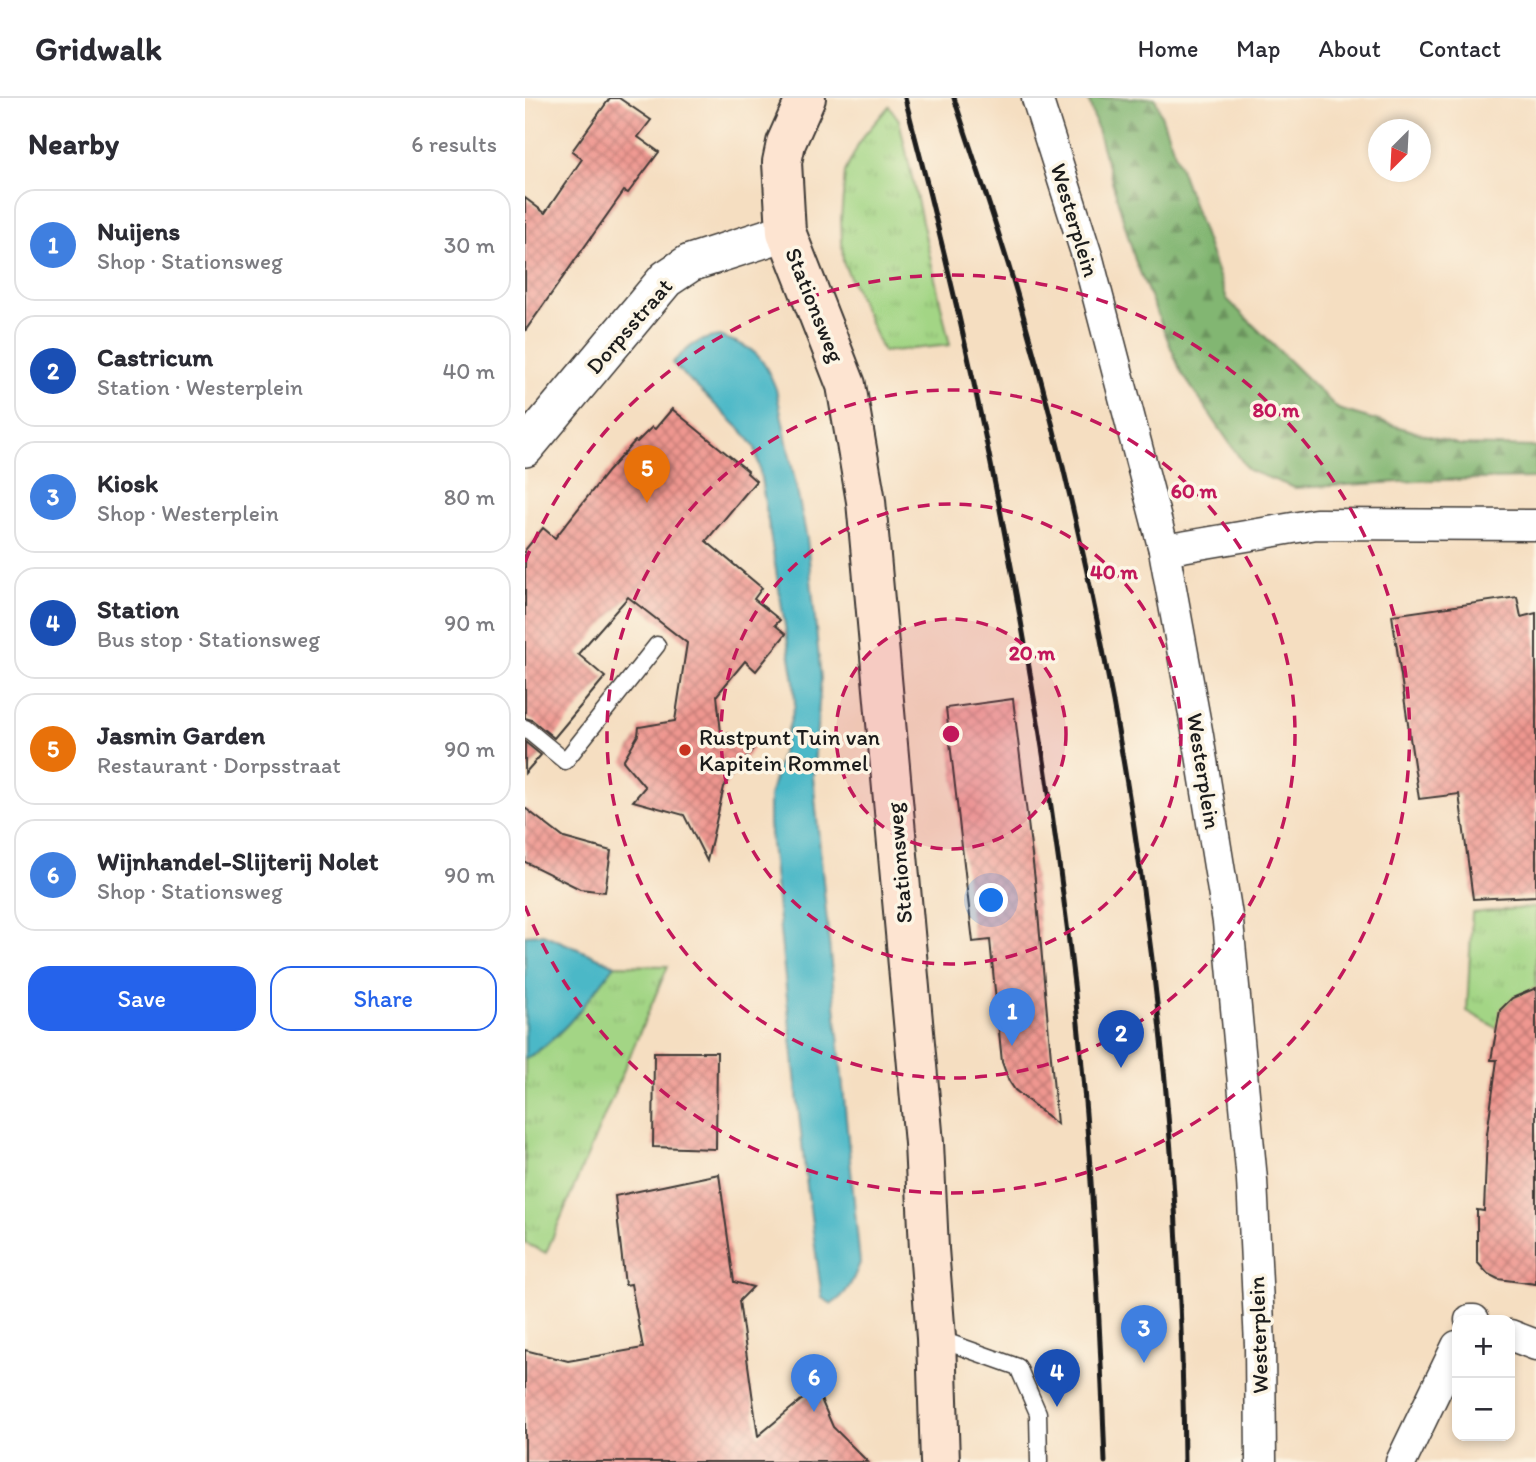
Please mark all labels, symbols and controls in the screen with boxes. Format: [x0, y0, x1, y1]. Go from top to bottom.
text: Gridwalk [35, 29, 162, 68]
text: Home [1138, 34, 1198, 63]
text: Map [1236, 34, 1280, 63]
text: About [1318, 34, 1381, 63]
text: Contact [1419, 34, 1501, 63]
north arrow [1368, 119, 1431, 182]
text: Nearby [28, 125, 119, 162]
text: 6 results [411, 130, 497, 158]
street label: Westerplein [1044, 160, 1106, 280]
text: Nuijens [97, 215, 180, 247]
text: 1 [48, 231, 58, 259]
text: 30 m [444, 231, 495, 259]
street label: Stationsweg [779, 243, 851, 367]
text: Shop · Stationsweg [97, 247, 283, 275]
street label: Dorpsstraat [580, 272, 678, 380]
text: Castricum [97, 341, 213, 373]
text: 2 [47, 357, 59, 385]
text: 40 m [442, 357, 495, 385]
text: Station · Westerplein [97, 373, 303, 401]
text: 80 m [1253, 397, 1300, 422]
pin: 5 [624, 445, 670, 503]
text: Kiosk [97, 467, 158, 499]
text: 60 m [1171, 478, 1218, 503]
text: 3 [47, 483, 59, 511]
text: 80 m [444, 483, 495, 511]
text: Shop · Westerplein [97, 499, 279, 527]
text: 40 m [1090, 559, 1138, 584]
text: Station [97, 593, 179, 625]
text: 4 [46, 609, 60, 637]
text: 90 m [444, 609, 495, 637]
text: Bus stop · Stationsweg [97, 625, 320, 653]
text: 20 m [1009, 640, 1056, 665]
street label: Westerplein [1181, 711, 1227, 831]
text: Jasmin Garden [97, 719, 265, 751]
centre of rings [939, 722, 963, 746]
place label: Rustpunt Tuin van Kapitein Rommel [699, 723, 880, 777]
text: 5 [47, 735, 59, 763]
text: 90 m [444, 735, 495, 763]
marker: Rustpunt Tuin van Kapitein Rommel [677, 742, 693, 758]
text: Restaurant · Dorpsstraat [97, 751, 341, 779]
street label: Stationsweg [880, 801, 918, 925]
text: Wijnhandel-Slijterij Nolet [97, 845, 378, 877]
text: 6 [47, 861, 59, 889]
text: 90 m [444, 861, 495, 889]
text: Shop · Stationsweg [97, 877, 283, 905]
your location [974, 883, 1008, 917]
button: Save [28, 966, 256, 1031]
button: Share [270, 966, 497, 1031]
pin: 1 [989, 988, 1035, 1046]
pin: 2 [1098, 1010, 1144, 1068]
street label: Westerplein [1242, 1276, 1274, 1394]
pin: 3 [1121, 1305, 1167, 1363]
map controls [1452, 1315, 1515, 1441]
button: + [1452, 1315, 1515, 1378]
pin: 4 [1034, 1349, 1080, 1407]
pin: 6 [791, 1354, 837, 1412]
button: − [1452, 1378, 1515, 1441]

